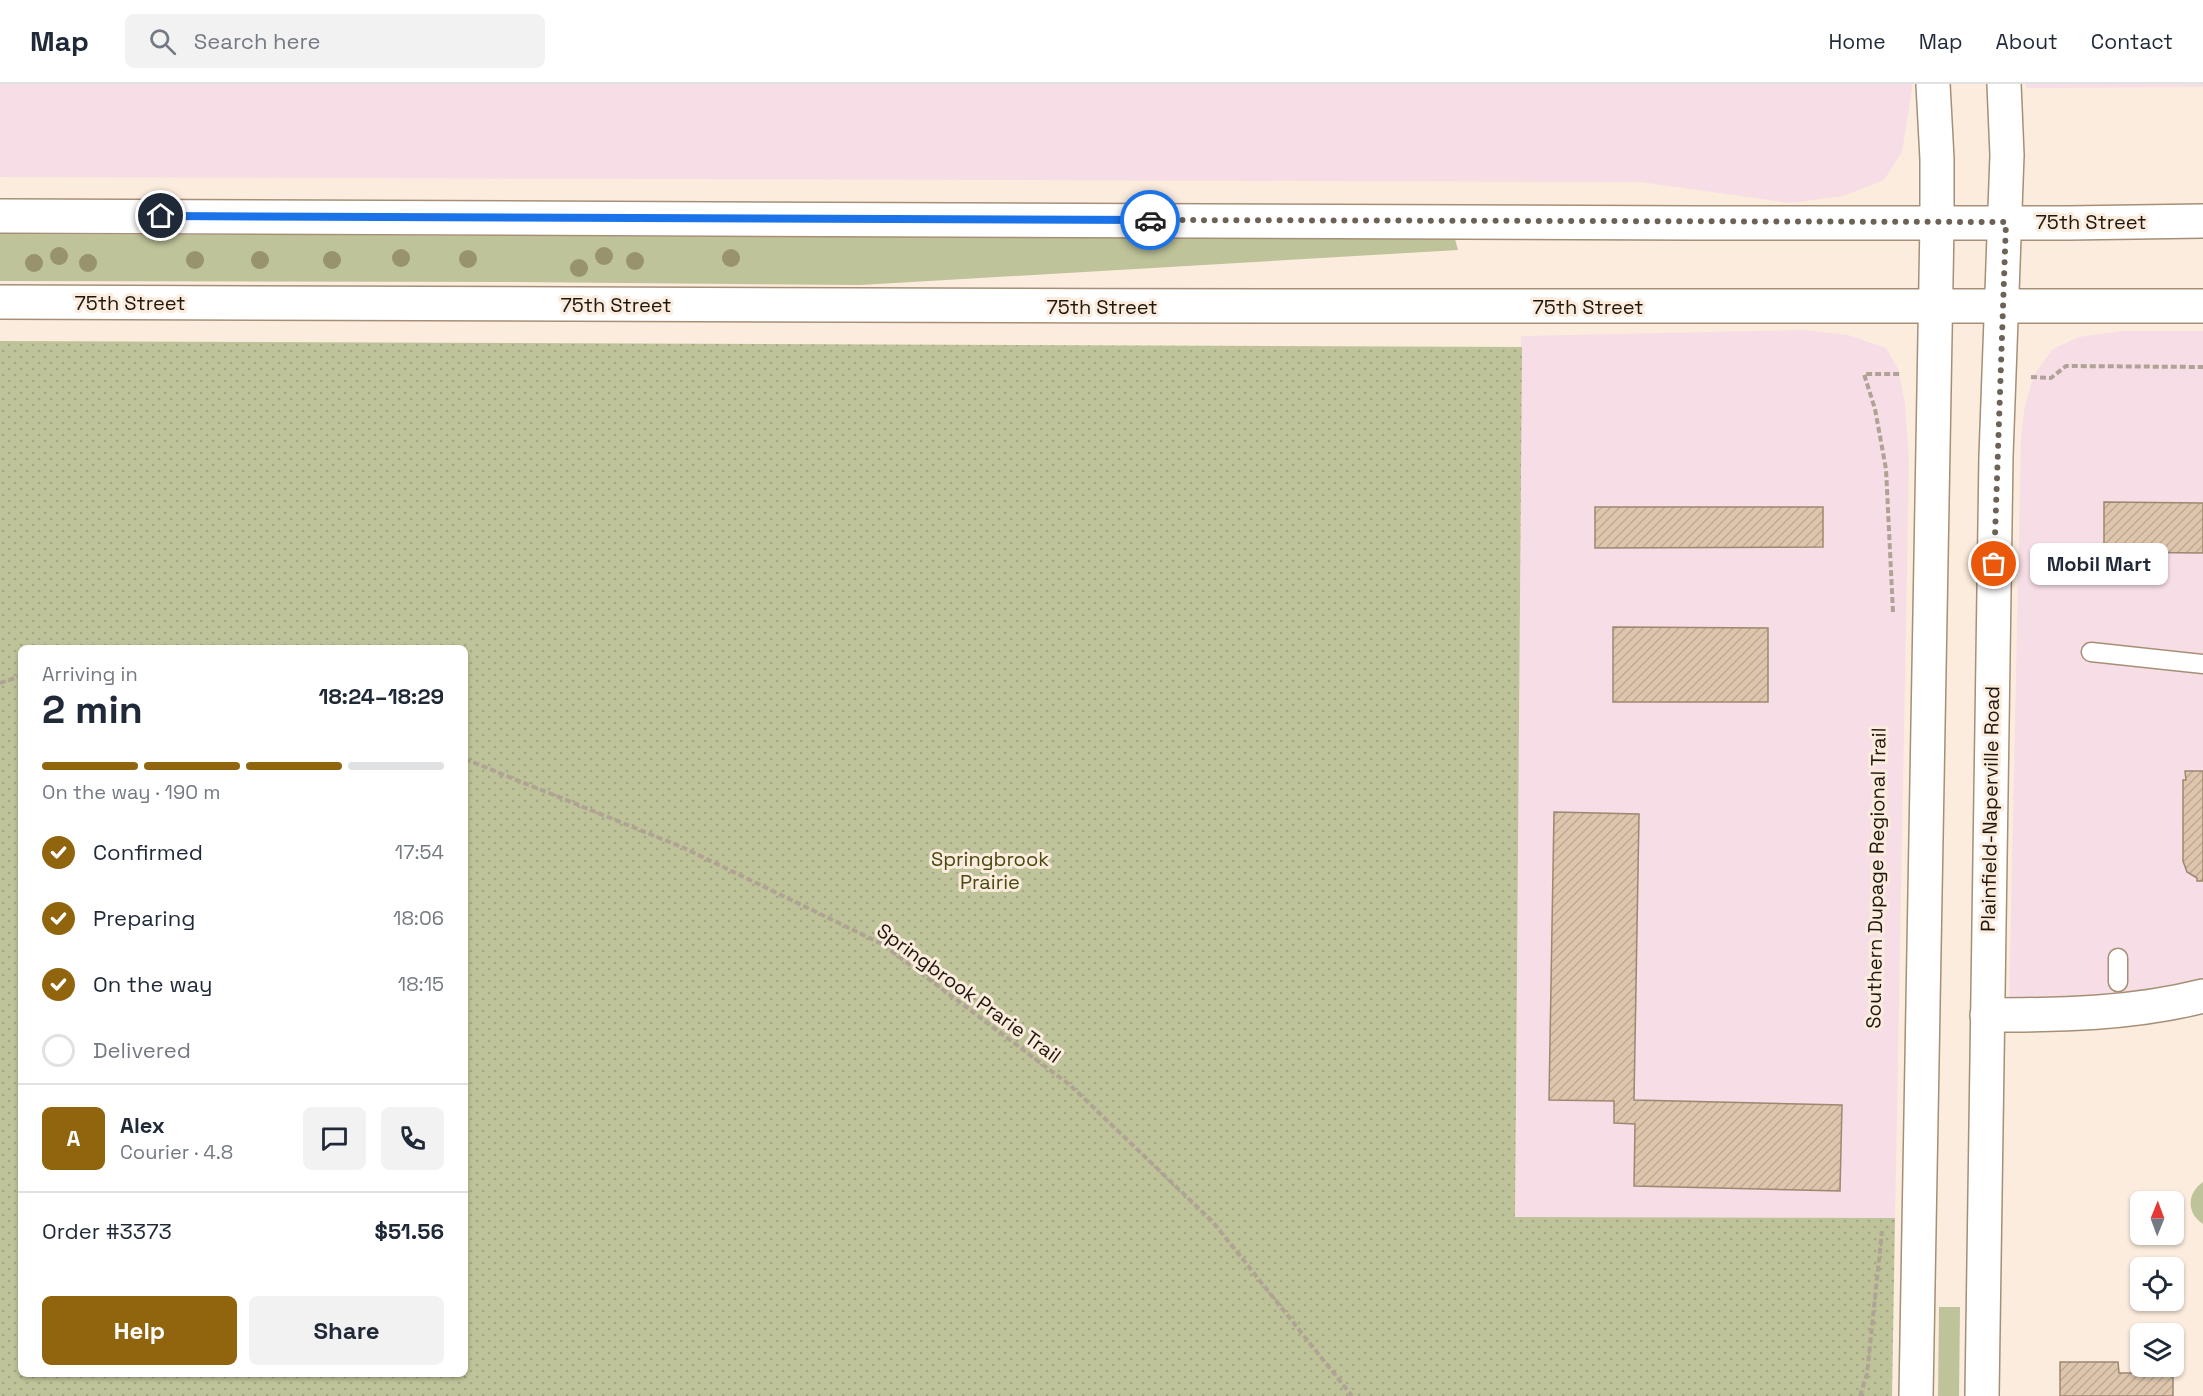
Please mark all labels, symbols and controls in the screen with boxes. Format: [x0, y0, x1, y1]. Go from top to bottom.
search box [125, 14, 545, 68]
text: Map [30, 23, 89, 59]
icon: search [146, 25, 179, 58]
text: Search here [194, 27, 321, 55]
text: Home [1828, 28, 1886, 55]
text: Map [1919, 28, 1963, 55]
text: About [1996, 28, 2058, 55]
text: Contact [2091, 28, 2173, 55]
pin [135, 190, 186, 241]
courier [1120, 190, 1180, 250]
icon: home [144, 199, 177, 232]
icon: car [1134, 204, 1167, 237]
street label: 75th Street [2036, 209, 2146, 235]
street label: 75th Street [75, 290, 185, 316]
street label: 75th Street [561, 292, 671, 318]
street label: 75th Street [1047, 294, 1157, 320]
street label: 75th Street [1533, 294, 1643, 320]
pin [1968, 538, 2019, 589]
callout: Mobil Mart [2030, 543, 2168, 585]
icon: bag [1977, 547, 2010, 580]
text: Mobil Mart [2047, 551, 2151, 577]
text: Arriving in [42, 661, 138, 687]
text: 18:24–18:29 [318, 682, 444, 710]
text: 2 min [42, 685, 143, 734]
street label: Plainfield-Naperville Road [1975, 686, 2005, 932]
street label: Southern Dupage Regional Trail [1860, 727, 1892, 1029]
text: On the way · 190 m [42, 779, 220, 805]
icon: check [42, 836, 75, 869]
text: Confirmed [93, 838, 203, 866]
text: 17:54 [395, 839, 444, 865]
park label: Springbrook Prairie [931, 846, 1049, 895]
icon: check [42, 902, 75, 935]
text: Preparing [93, 904, 195, 932]
text: 18:06 [393, 905, 444, 931]
street label: Springbrook Prarie Trail [872, 917, 1066, 1069]
icon: check [42, 968, 75, 1001]
text: On the way [93, 970, 212, 998]
text: 18:15 [398, 971, 444, 997]
text: Delivered [93, 1036, 191, 1064]
button: chat [303, 1107, 366, 1170]
button: phone [381, 1107, 444, 1170]
text: Alex [120, 1111, 165, 1139]
text: A [67, 1124, 80, 1152]
text: Courier · 4.8 [120, 1139, 233, 1165]
north arrow [2130, 1191, 2184, 1245]
map controls [2130, 1191, 2184, 1377]
text: Order #3373 [42, 1217, 172, 1245]
text: $51.56 [375, 1217, 444, 1245]
button: locate [2130, 1257, 2184, 1311]
button: Help [42, 1296, 237, 1365]
button: Share [249, 1296, 444, 1365]
button: layers [2130, 1323, 2184, 1377]

